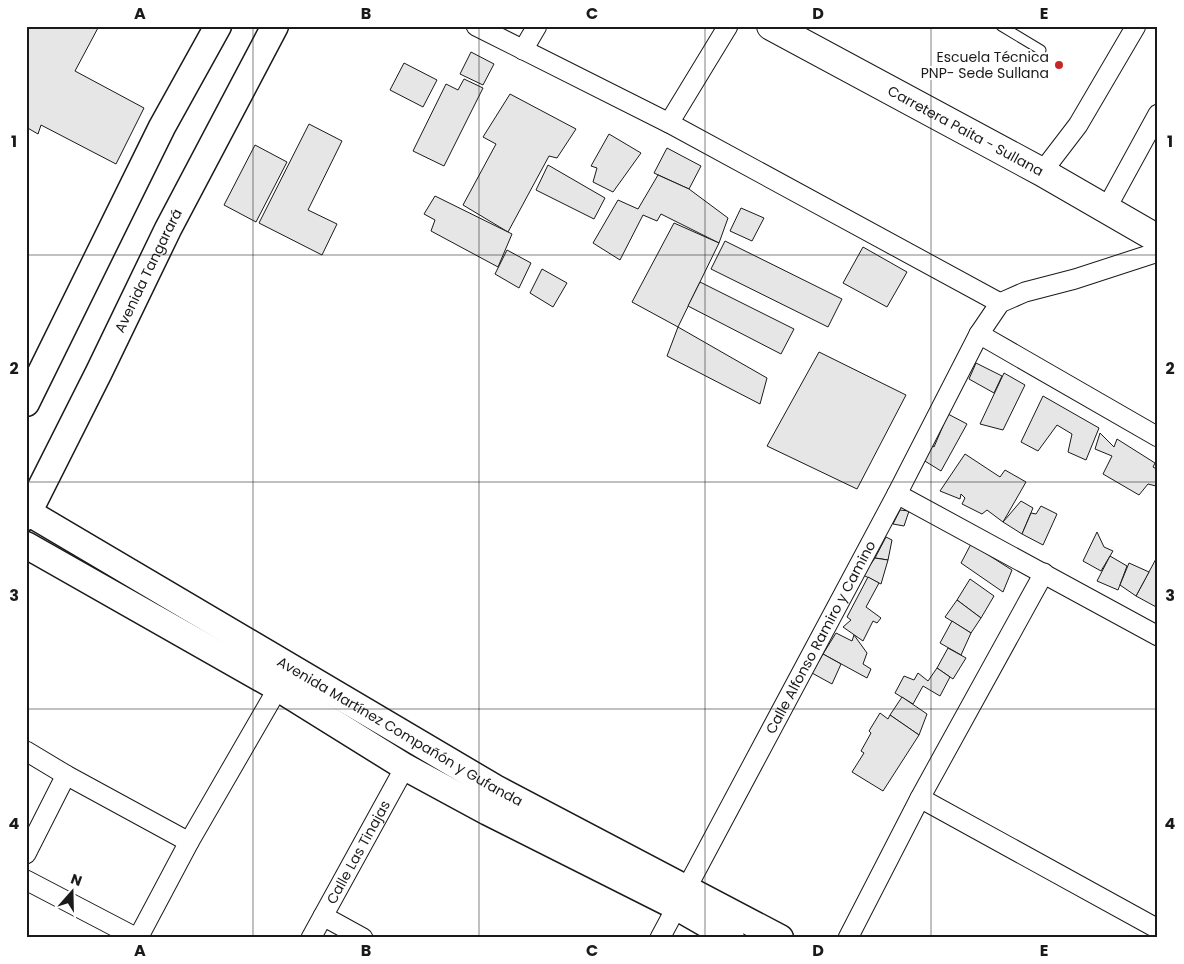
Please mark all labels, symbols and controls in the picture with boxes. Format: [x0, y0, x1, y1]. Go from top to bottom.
text: A [134, 2, 146, 25]
text: B [361, 2, 371, 25]
text: C [586, 2, 598, 25]
text: D [812, 2, 824, 25]
text: E [1040, 2, 1048, 25]
place label: Escuela Técnica PNP- Sede Sullana [921, 47, 1049, 83]
marker: Escuela Técnica PNP- Sede Sullana [1053, 59, 1065, 71]
street label: Carretera Paita - Sullana [884, 81, 1047, 181]
text: 1 [11, 130, 17, 153]
text: 1 [1167, 130, 1173, 153]
street label: Avenida Tangarará [110, 205, 187, 336]
text: 2 [9, 357, 19, 380]
text: 2 [1165, 357, 1175, 380]
street label: Calle Alfonso Ramiro y Camino [761, 537, 880, 737]
text: 3 [9, 584, 19, 607]
text: 3 [1165, 584, 1175, 607]
street label: Avenida Martínez Compañón y Gufanda [273, 652, 526, 811]
street label: Calle Las Tinajas [322, 796, 395, 908]
text: 4 [9, 812, 20, 835]
text: 4 [1165, 812, 1176, 835]
north arrow [48, 866, 98, 916]
text: N [68, 869, 85, 891]
text: A [134, 939, 146, 962]
text: B [361, 939, 371, 962]
text: C [586, 939, 598, 962]
text: D [812, 939, 824, 962]
text: E [1040, 939, 1048, 962]

